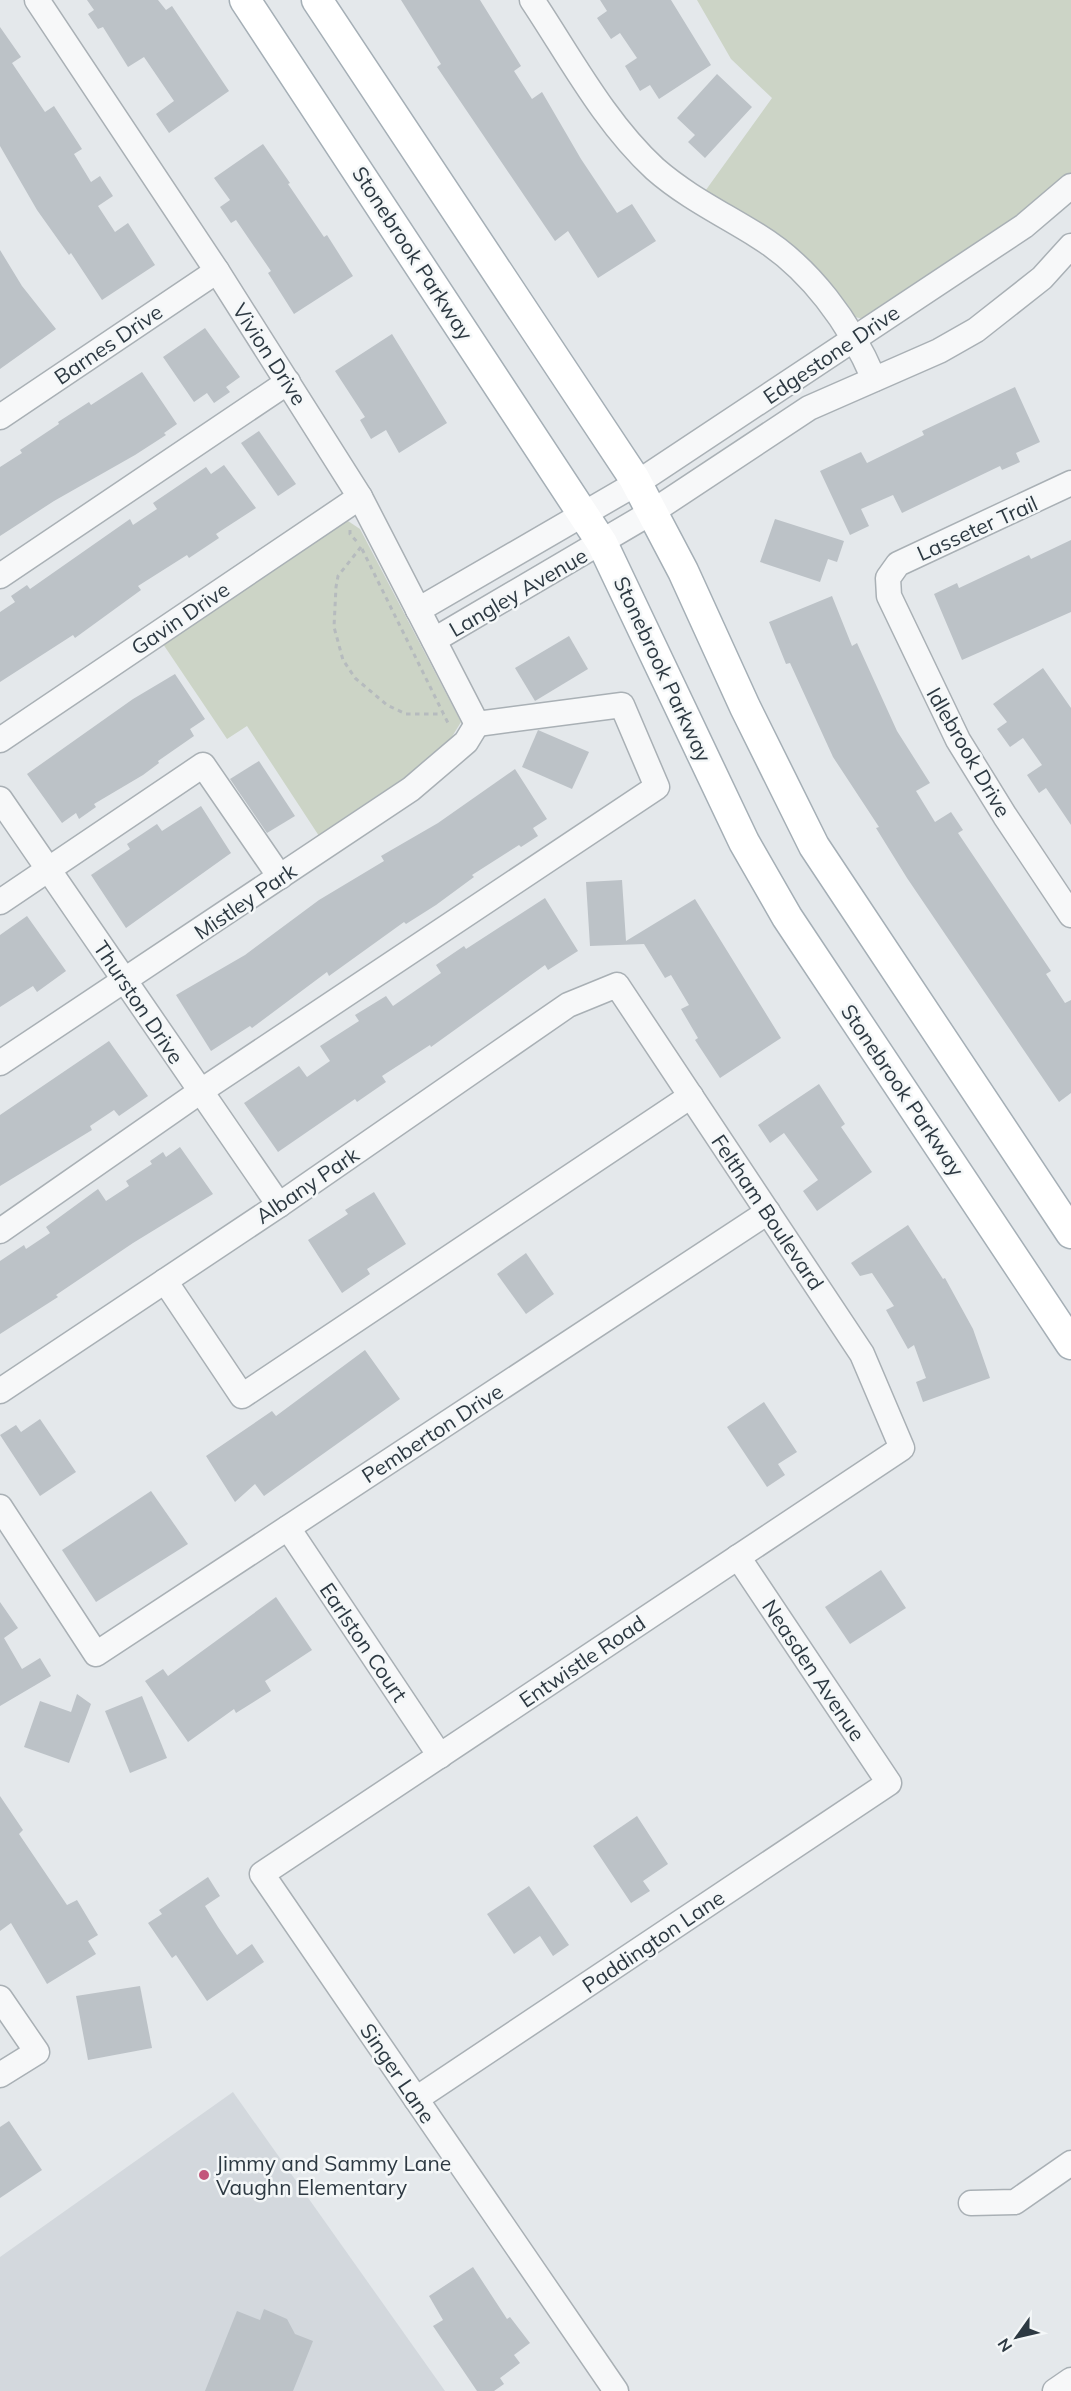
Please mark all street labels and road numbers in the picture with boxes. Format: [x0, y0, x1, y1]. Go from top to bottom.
street label: Stonebrook Parkway [347, 161, 479, 345]
street label: Barnes Drive [49, 298, 167, 390]
street label: Vivion Drive [227, 298, 313, 410]
street label: Edgestone Drive [758, 299, 904, 409]
street label: Lasseter Trail [913, 490, 1041, 566]
street label: Langley Avenue [444, 542, 592, 642]
street label: Stonebrook Parkway [609, 572, 717, 766]
street label: Gavin Drive [126, 576, 234, 660]
street label: Idlebrook Drive [921, 682, 1017, 822]
street label: Mistley Park [189, 857, 301, 945]
street label: Thurston Drive [88, 936, 190, 1068]
street label: Stonebrook Parkway [836, 999, 970, 1181]
street label: Feltham Boulevard [706, 1129, 830, 1295]
street label: Albany Park [251, 1141, 364, 1229]
street label: Pemberton Drive [357, 1378, 507, 1488]
street label: Earlston Court [315, 1578, 413, 1706]
street label: Neasden Avenue [757, 1594, 871, 1746]
street label: Entwistle Road [514, 1609, 650, 1713]
street label: Paddington Lane [577, 1884, 729, 1998]
street label: Singer Lane [355, 2018, 441, 2128]

